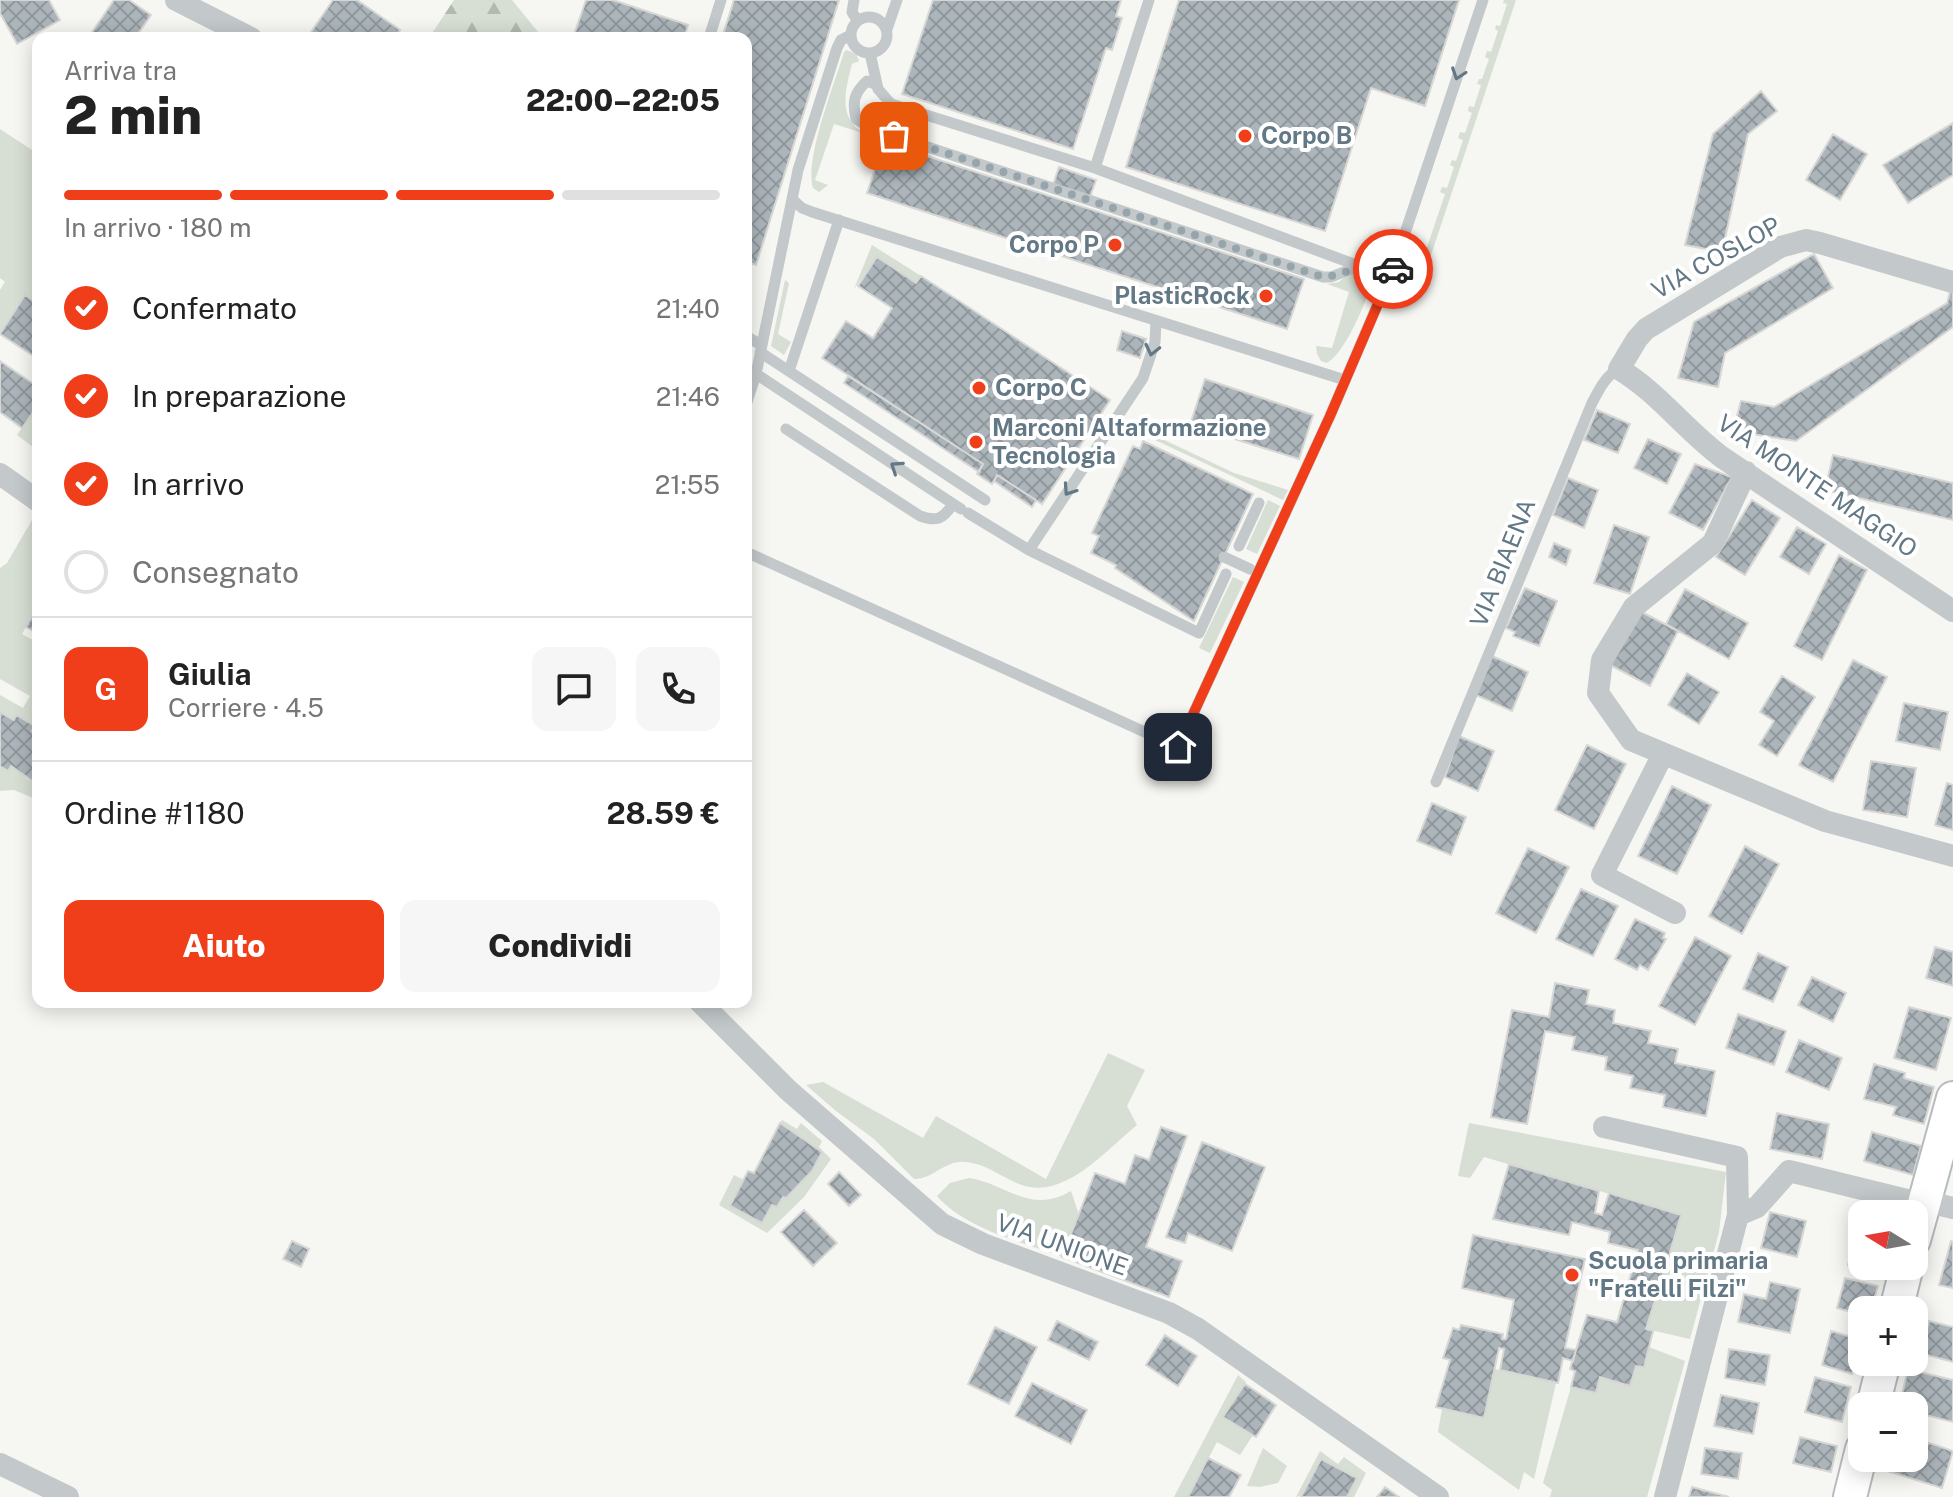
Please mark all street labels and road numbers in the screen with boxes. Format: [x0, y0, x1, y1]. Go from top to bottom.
street label: VIA COSLOP [1647, 210, 1784, 304]
street label: VIA MONTE MAGGIO [1712, 408, 1923, 562]
street label: VIA BIAENA [1464, 494, 1541, 631]
street label: VIA UNIONE [993, 1207, 1132, 1281]

